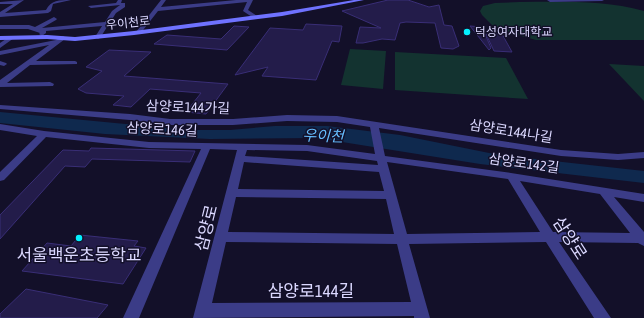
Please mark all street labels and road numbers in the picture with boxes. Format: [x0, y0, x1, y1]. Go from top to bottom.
street label: 우이천로 [105, 14, 151, 32]
street label: 삼양로144가길 [146, 98, 230, 116]
street label: 삼양로144나길 [468, 117, 554, 145]
street label: 삼양로146길 [126, 119, 198, 139]
street label: 삼양로142길 [488, 150, 560, 176]
street label: 삼양로 [191, 203, 221, 253]
street label: 삼양로 [549, 213, 591, 263]
street label: 삼양로144길 [268, 281, 354, 301]

